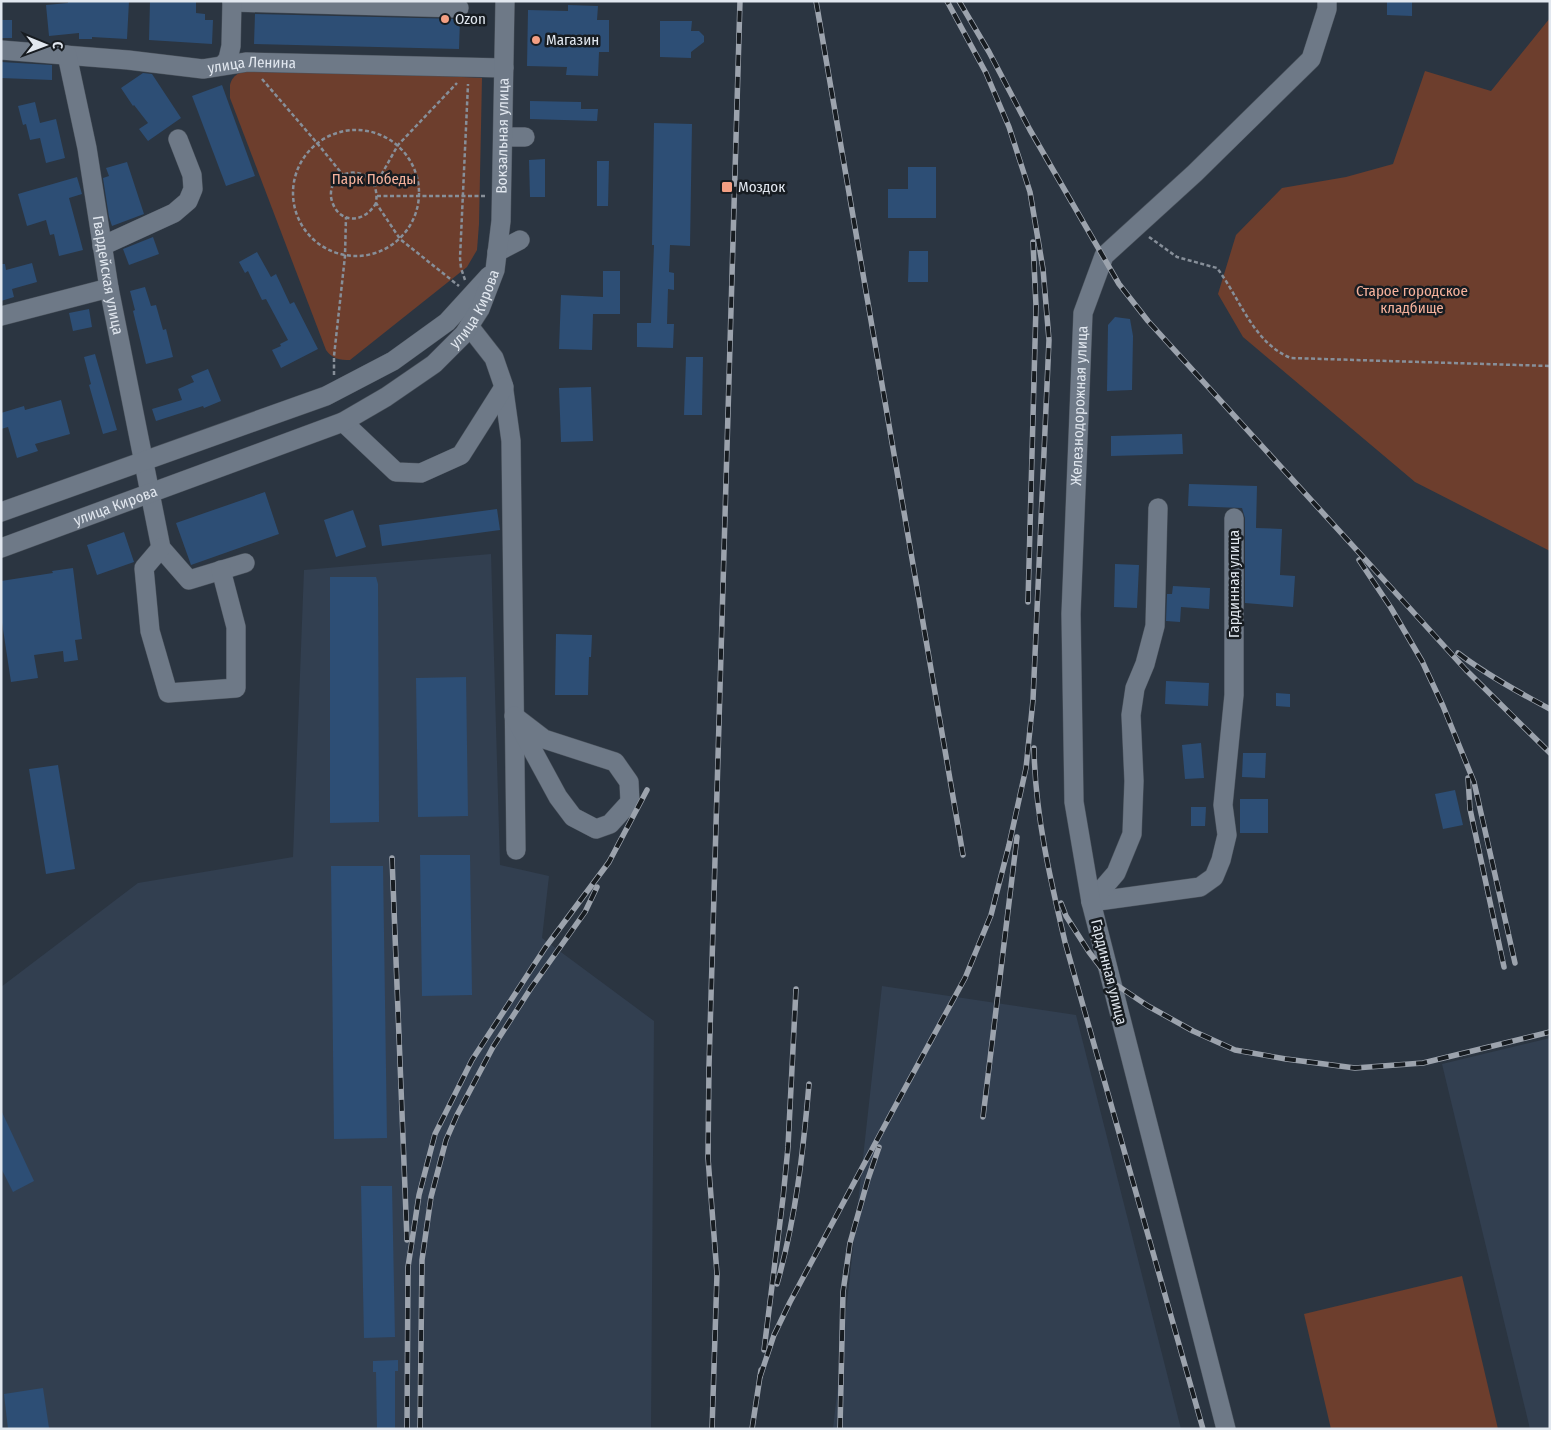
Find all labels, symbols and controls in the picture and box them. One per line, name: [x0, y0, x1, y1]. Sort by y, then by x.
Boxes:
place label: Ozon: [455, 10, 486, 28]
marker: Ozon: [439, 13, 451, 25]
north arrow: [20, 20, 70, 70]
place label: Магазин: [546, 31, 599, 49]
marker: Магазин: [530, 34, 542, 46]
text: С: [49, 41, 66, 50]
street label: улица Ленина: [206, 53, 296, 77]
street label: Вокзальная улица: [493, 78, 513, 194]
park label: Парк Победы: [332, 170, 416, 188]
place label: Моздок: [738, 178, 785, 196]
marker: Моздок: [720, 180, 734, 194]
street label: Гвардейская улица: [89, 214, 127, 336]
street label: улица Кирова: [446, 267, 503, 352]
park label: Старое городское кладбище: [1356, 282, 1468, 317]
street label: Железнодорожная улица: [1067, 325, 1091, 486]
street label: улица Кирова: [71, 482, 160, 529]
street label: Гардинная улица: [1225, 530, 1243, 638]
street label: Гардинная улица: [1087, 917, 1131, 1027]

